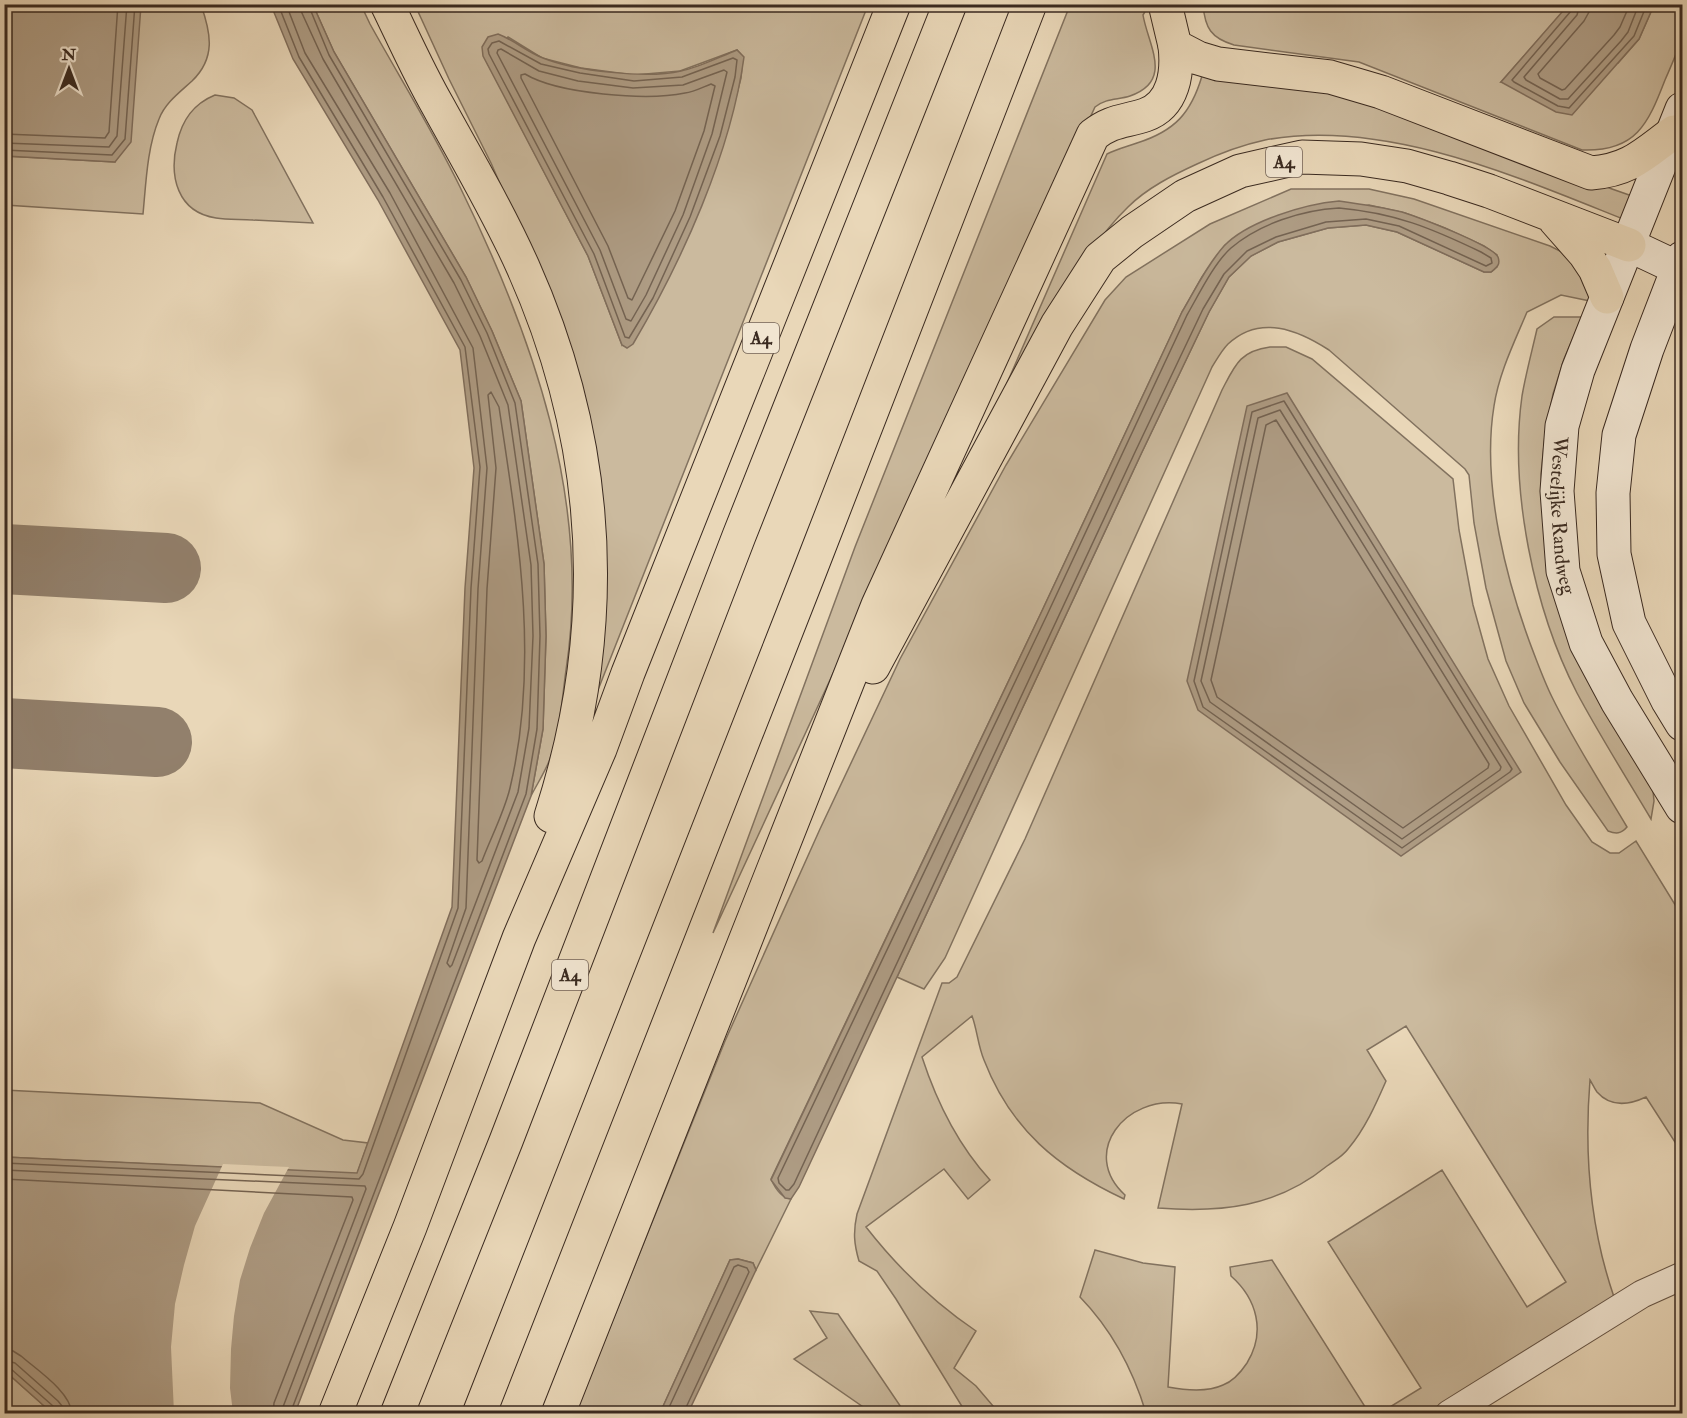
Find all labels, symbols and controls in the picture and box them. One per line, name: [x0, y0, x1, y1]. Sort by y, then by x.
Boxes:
north arrow: [39, 39, 99, 99]
text: N: [61, 45, 77, 65]
road number: A4: [1266, 147, 1302, 177]
road number: A4: [743, 323, 779, 353]
street label: Westelijke Randweg: [1544, 435, 1582, 599]
road number: A4: [552, 960, 588, 990]

